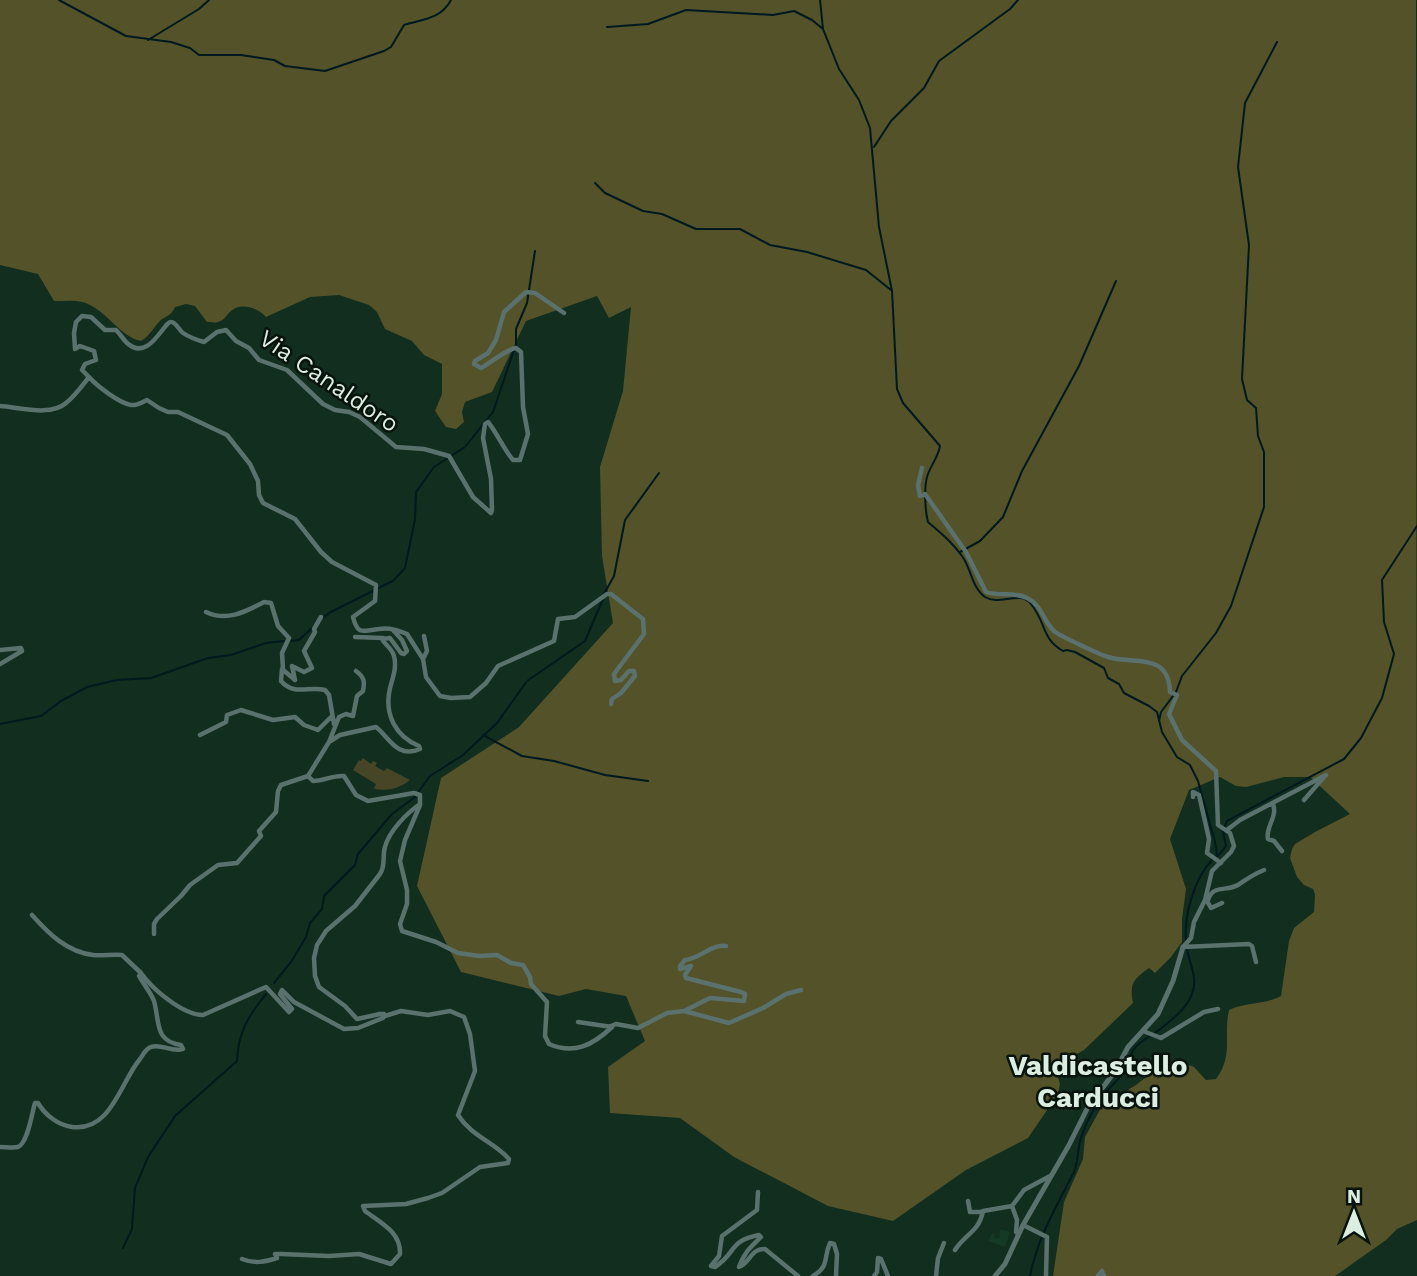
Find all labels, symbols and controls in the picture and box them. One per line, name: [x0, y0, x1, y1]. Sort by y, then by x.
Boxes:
street label: Via Canaldoro: [254, 324, 404, 438]
district label: Valdicastello Carducci: [1008, 1049, 1188, 1114]
north arrow: [1319, 1178, 1389, 1248]
text: N: [1347, 1185, 1361, 1208]

